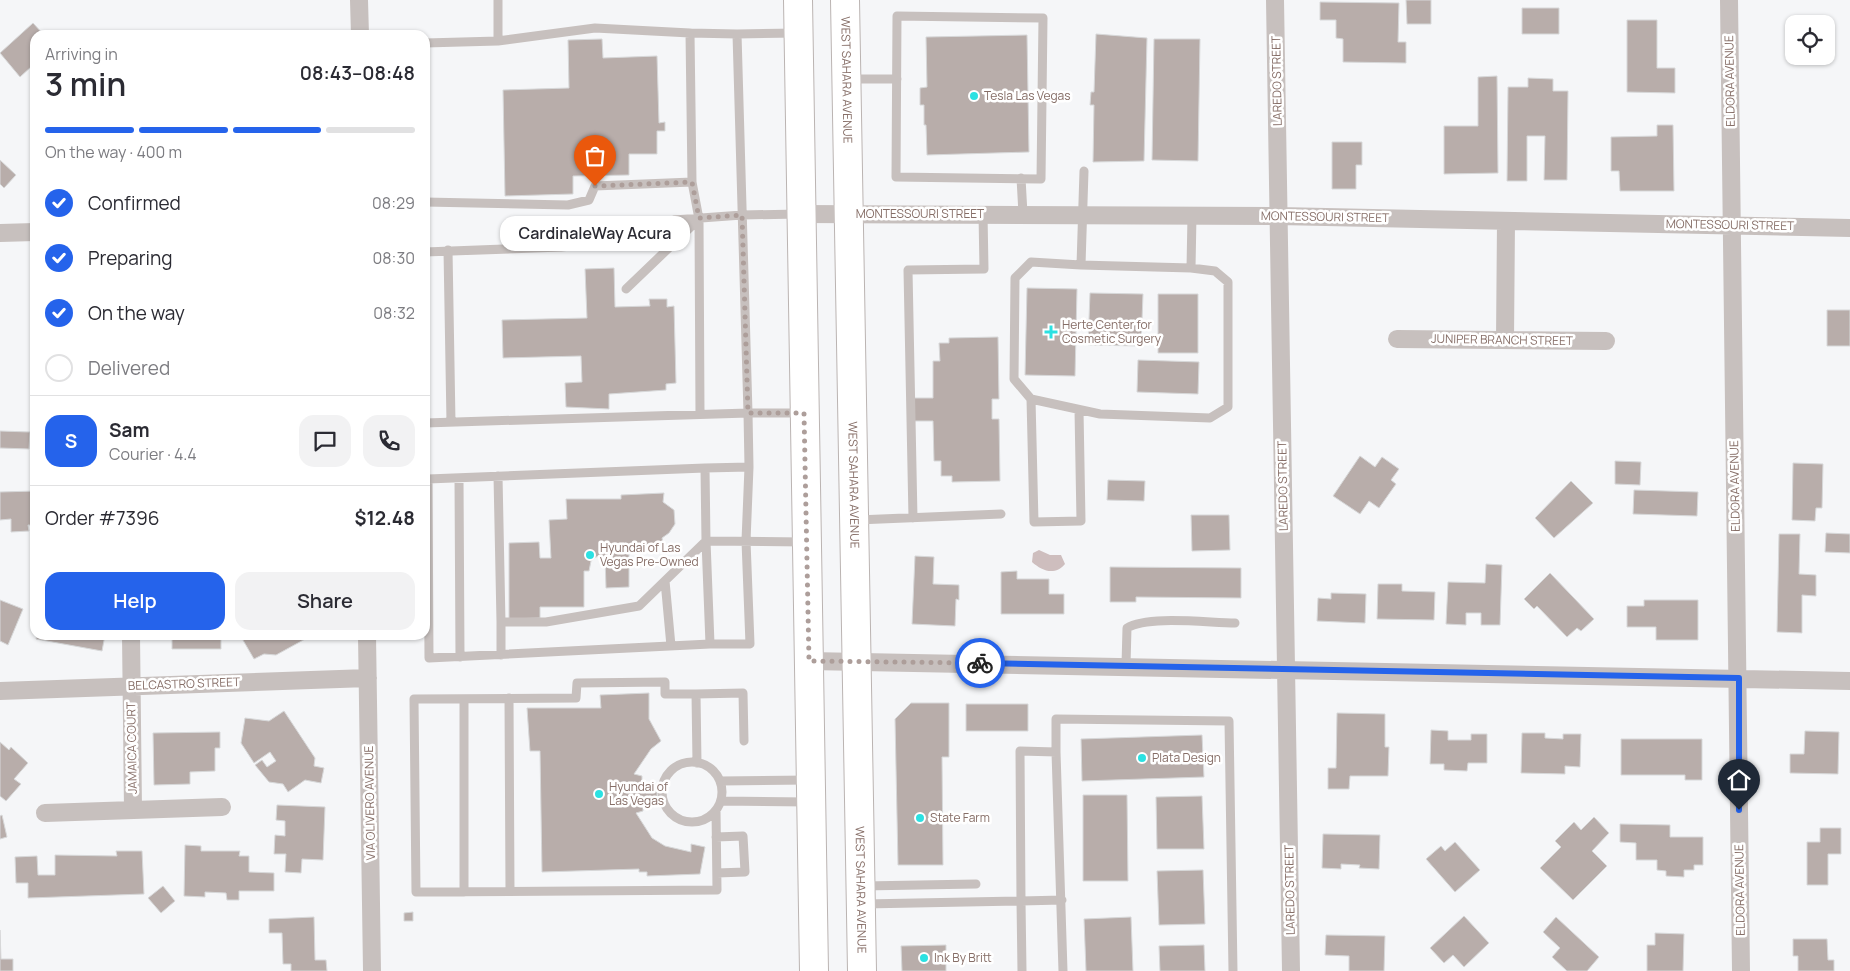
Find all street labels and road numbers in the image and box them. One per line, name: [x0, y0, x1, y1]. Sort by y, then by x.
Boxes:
street label: WEST SAHARA AVENUE: [837, 16, 857, 144]
street label: LAREDO STREET: [1267, 35, 1286, 126]
street label: ELDORA AVENUE: [1720, 35, 1739, 127]
street label: MONTESSOURI STREET: [856, 205, 985, 222]
street label: MONTESSOURI STREET: [1261, 207, 1390, 226]
street label: MONTESSOURI STREET: [1666, 215, 1795, 234]
street label: JUNIPER BRANCH STREET: [1431, 330, 1574, 349]
street label: WEST SAHARA AVENUE: [844, 421, 864, 549]
street label: LAREDO STREET: [1273, 440, 1292, 531]
street label: ELDORA AVENUE: [1725, 440, 1744, 532]
street label: BELCASTRO STREET: [128, 673, 241, 694]
street label: JAMAICA COURT: [122, 701, 141, 794]
street label: VIA OLIVERO AVENUE: [360, 745, 379, 861]
street label: WEST SAHARA AVENUE: [851, 826, 871, 954]
street label: LAREDO STREET: [1280, 844, 1299, 935]
street label: ELDORA AVENUE: [1730, 844, 1749, 936]

